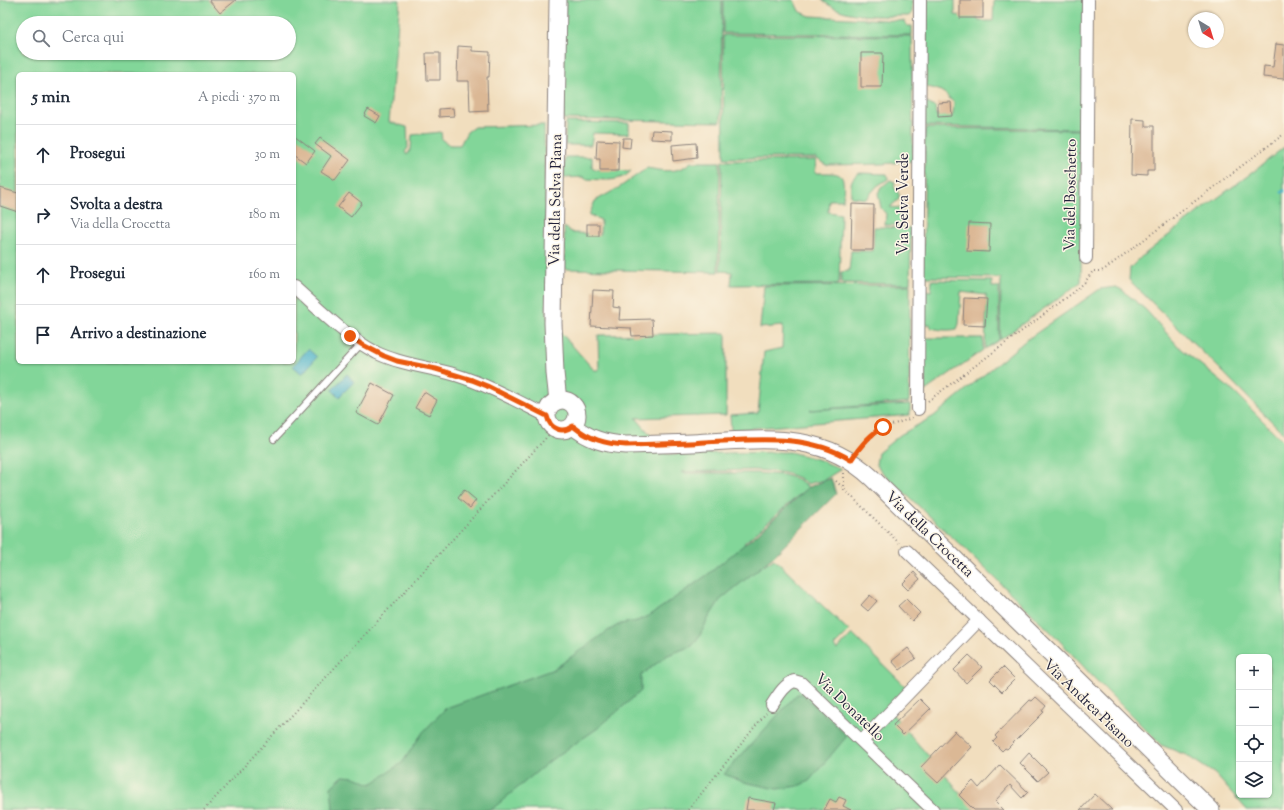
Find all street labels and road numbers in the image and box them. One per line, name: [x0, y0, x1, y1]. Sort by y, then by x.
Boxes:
street label: Via della Selva Piana: [545, 134, 568, 266]
street label: Via del Boschetto: [1060, 139, 1083, 251]
street label: Via Selva Verde: [894, 153, 915, 255]
street label: Via della Crocetta: [880, 487, 978, 583]
street label: Via Andrea Pisano: [1038, 655, 1138, 753]
street label: Via Donatello: [809, 669, 889, 747]

